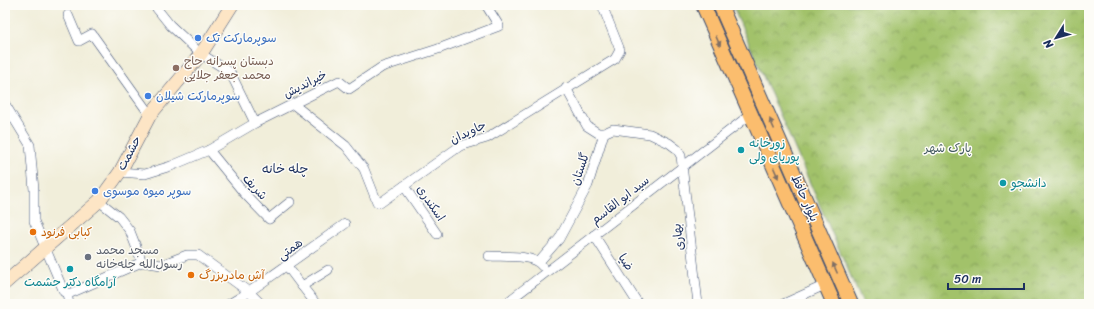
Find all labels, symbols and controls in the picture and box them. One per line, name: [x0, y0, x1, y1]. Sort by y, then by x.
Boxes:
north arrow: [1036, 18, 1076, 58]
place label: سوپرمارکت تک: [206, 27, 276, 49]
marker: سوپرمارکت تک: [193, 33, 203, 43]
one-way arrow: [716, 35, 722, 47]
text: N: [1038, 35, 1059, 53]
place label: دبستان پسرانه حاج محمد جعفر جلایی: [184, 50, 274, 86]
marker: دبستان پسرانه حاج محمد جعفر جلایی: [171, 63, 181, 73]
street label: خیراندیش: [279, 64, 331, 104]
place label: سوپرمارکت شیلان: [156, 85, 240, 107]
marker: سوپرمارکت شیلان: [143, 91, 153, 101]
street label: جاویدان: [446, 114, 490, 150]
one-way arrow: [768, 117, 774, 129]
street label: حشمت: [111, 132, 147, 174]
place label: زورخانه پوریای ولی: [749, 132, 799, 168]
park label: پارک شهر: [924, 137, 972, 159]
marker: زورخانه پوریای ولی: [736, 145, 746, 155]
street label: گلستان: [564, 150, 596, 188]
district label: چله خانه: [262, 157, 308, 180]
one-way arrow: [773, 167, 779, 178]
street label: شریف: [237, 169, 273, 205]
street label: سید ابو القاسم: [586, 170, 654, 230]
street label: بلوار حافظ: [785, 171, 825, 225]
place label: دانشجو: [1010, 172, 1047, 194]
marker: دانشجو: [998, 178, 1008, 188]
place label: سوپر میوه موسوی: [103, 180, 191, 202]
street label: اسکندری: [411, 180, 451, 226]
marker: سوپر میوه موسوی: [90, 186, 100, 196]
place label: کبابی فرنود: [41, 221, 92, 243]
street label: بهاری: [665, 222, 691, 252]
marker: کبابی فرنود: [28, 227, 38, 237]
street label: همتی: [272, 232, 308, 266]
place label: مسجد محمد رسول‌‌الله چله‌خانه: [96, 239, 183, 275]
street label: ضیا: [612, 249, 640, 275]
marker: مسجد محمد رسول‌‌الله چله‌خانه: [83, 252, 93, 262]
one-way arrow: [832, 263, 838, 274]
marker: آرامگاه دکتر حشمت: [65, 264, 75, 274]
place label: آش مادربزرگ: [199, 264, 266, 286]
scale bar: [948, 265, 1024, 291]
text: 50 m: [954, 268, 981, 290]
marker: آش مادربزرگ: [186, 270, 196, 280]
place label: آرامگاه دکتر حشمت: [24, 271, 117, 293]

